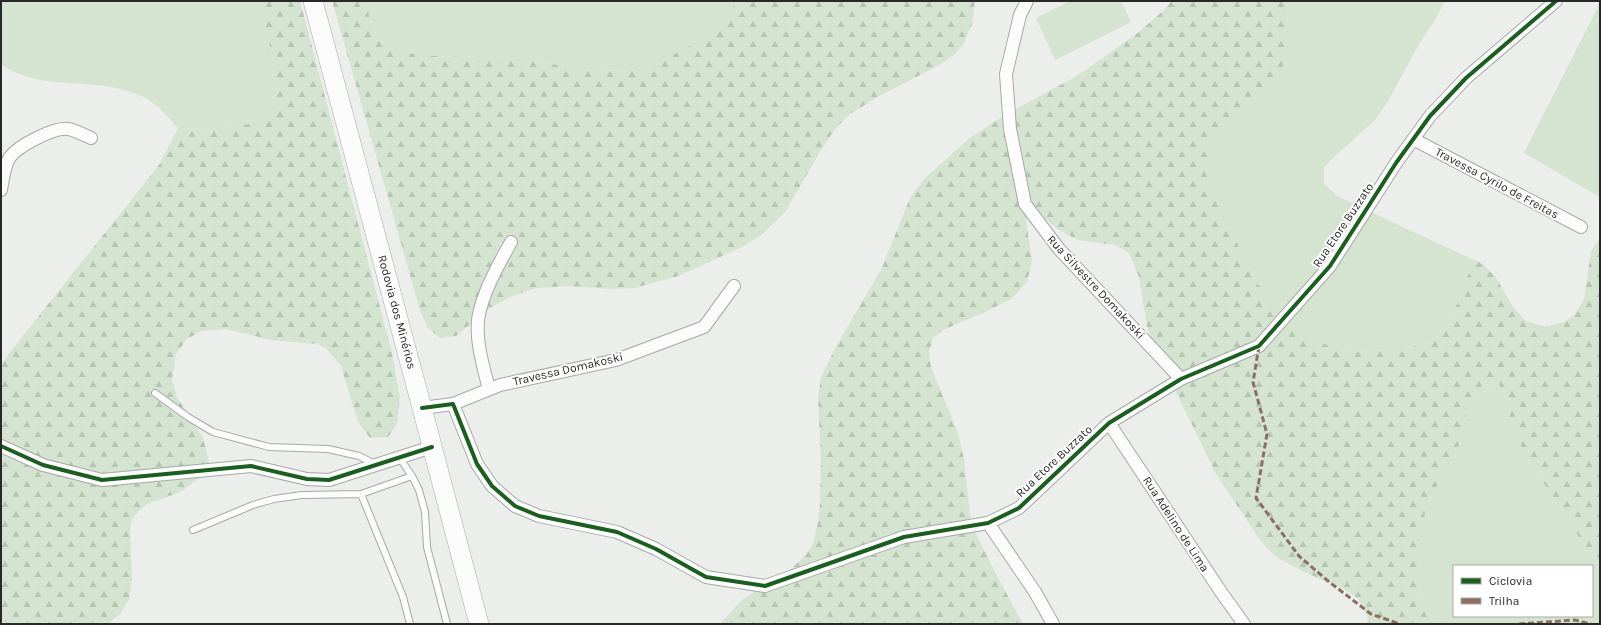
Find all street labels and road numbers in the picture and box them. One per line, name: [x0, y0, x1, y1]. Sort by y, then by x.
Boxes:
street label: Travessa Cyrilo de Freitas: [1433, 144, 1561, 222]
street label: Rua Etore Buzzato: [1310, 180, 1376, 270]
street label: Rua Silvestre Domakoski: [1044, 232, 1148, 342]
street label: Rodovia dos Minérios: [375, 253, 419, 371]
street label: Travessa Domakoski: [512, 350, 624, 388]
street label: Rua Etore Buzzato: [1013, 422, 1095, 500]
street label: Rua Adelino de Lima: [1140, 474, 1212, 574]

